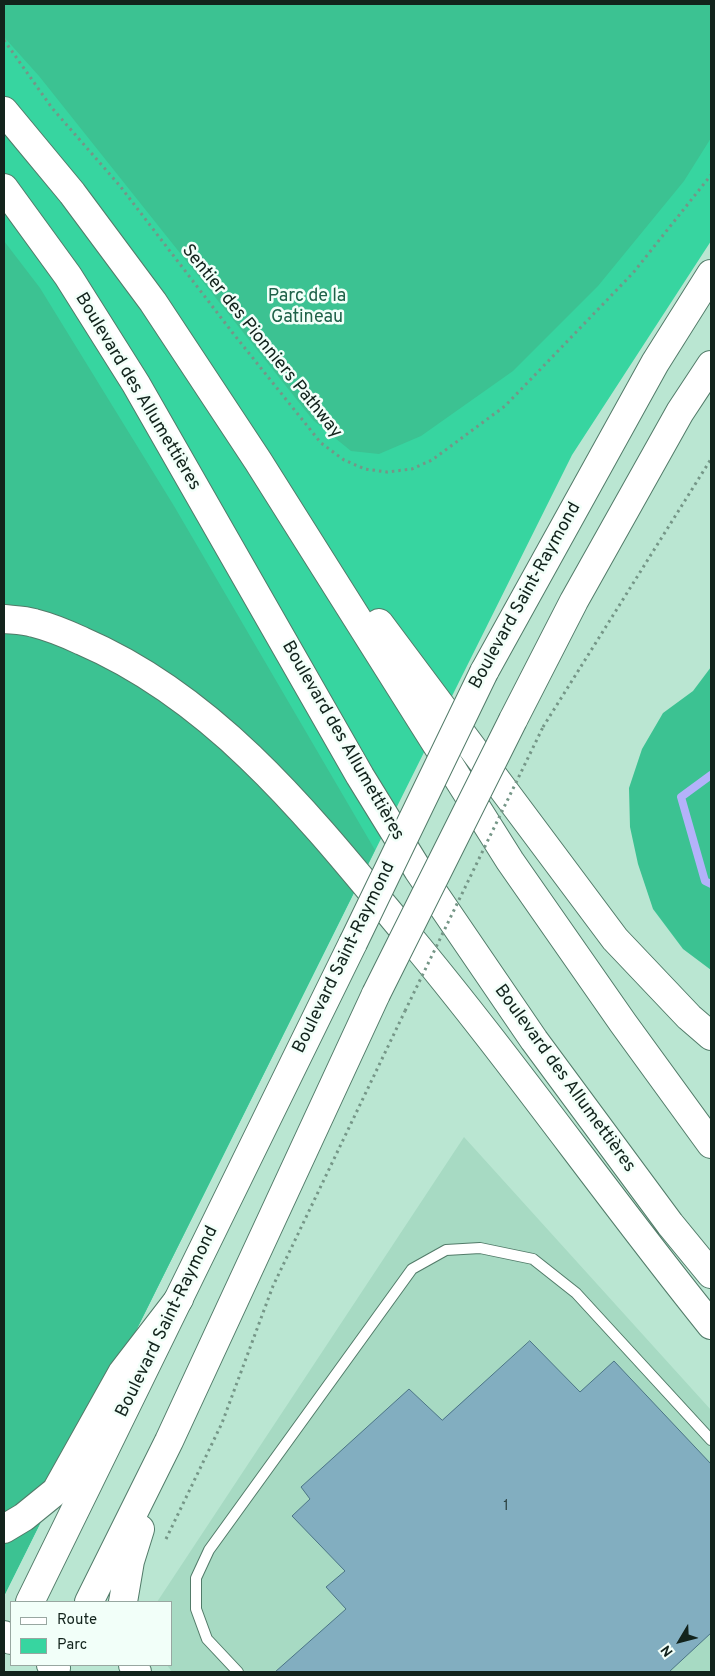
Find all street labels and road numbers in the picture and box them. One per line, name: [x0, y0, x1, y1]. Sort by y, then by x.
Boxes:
street label: Sentier des Pionniers Pathway: [176, 241, 346, 443]
street label: Boulevard des Allumettières: [69, 289, 205, 495]
street label: Boulevard Saint-Raymond: [466, 499, 586, 693]
street label: Boulevard des Allumettières: [276, 637, 408, 845]
street label: Boulevard Saint-Raymond: [289, 859, 401, 1057]
street label: Boulevard des Allumettières: [489, 981, 639, 1177]
street label: Boulevard Saint-Raymond: [112, 1223, 224, 1421]

